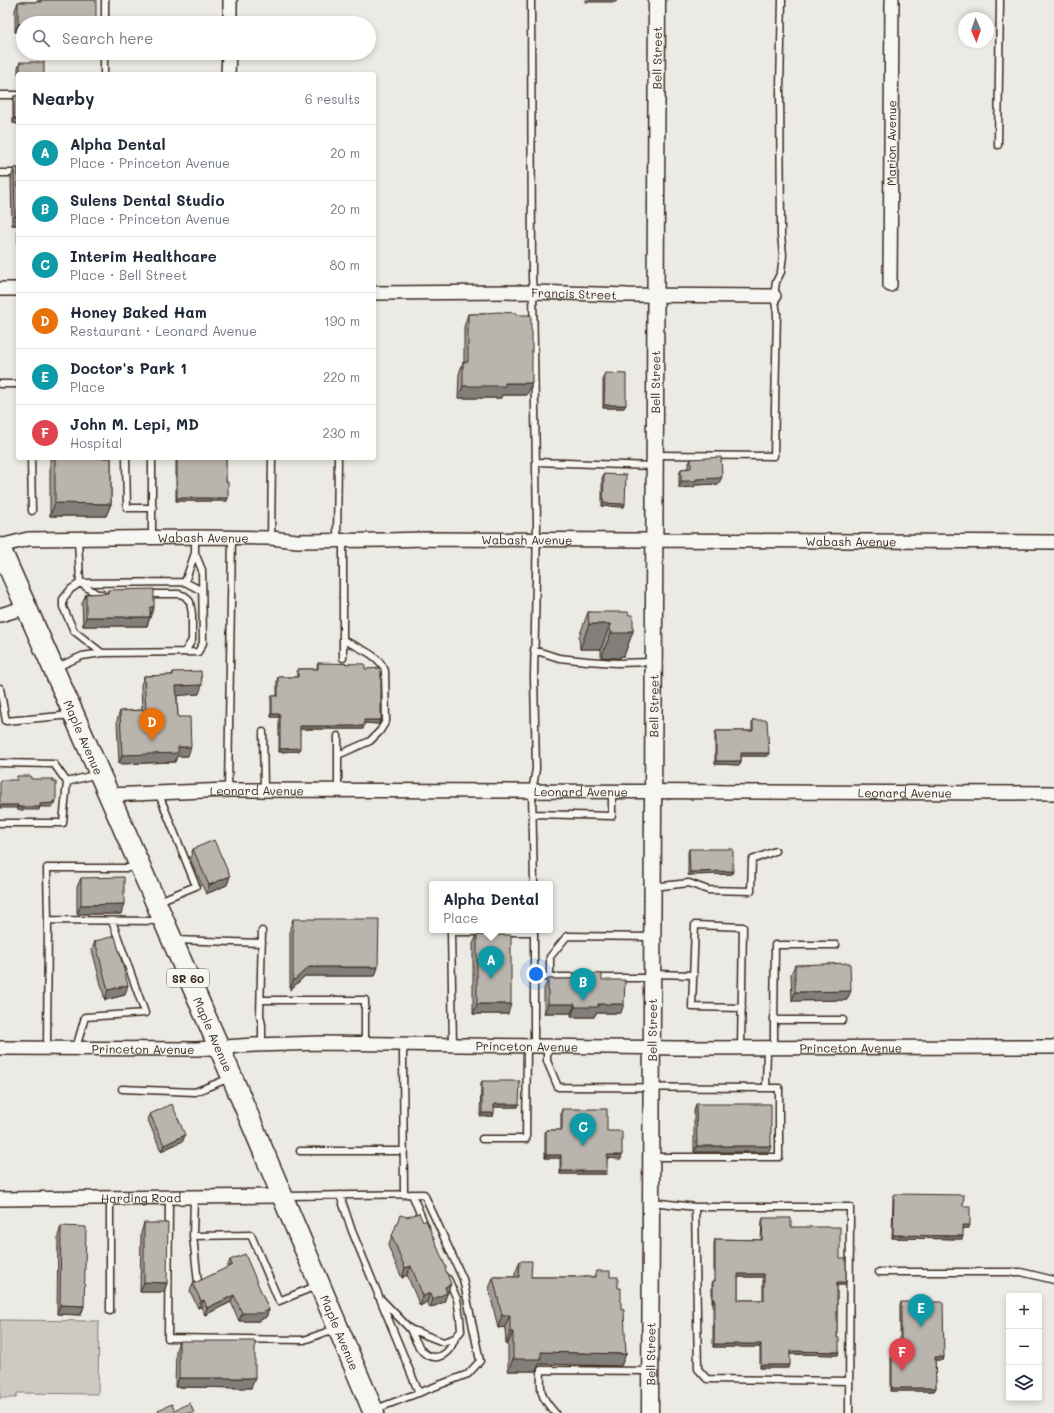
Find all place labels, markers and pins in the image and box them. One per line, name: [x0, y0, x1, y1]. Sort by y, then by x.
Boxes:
pin: D: [139, 708, 165, 741]
pin: A: [478, 946, 504, 979]
pin: B: [570, 968, 596, 1001]
pin: C: [570, 1113, 596, 1146]
pin: E: [908, 1294, 934, 1327]
pin: F: [889, 1338, 915, 1371]

